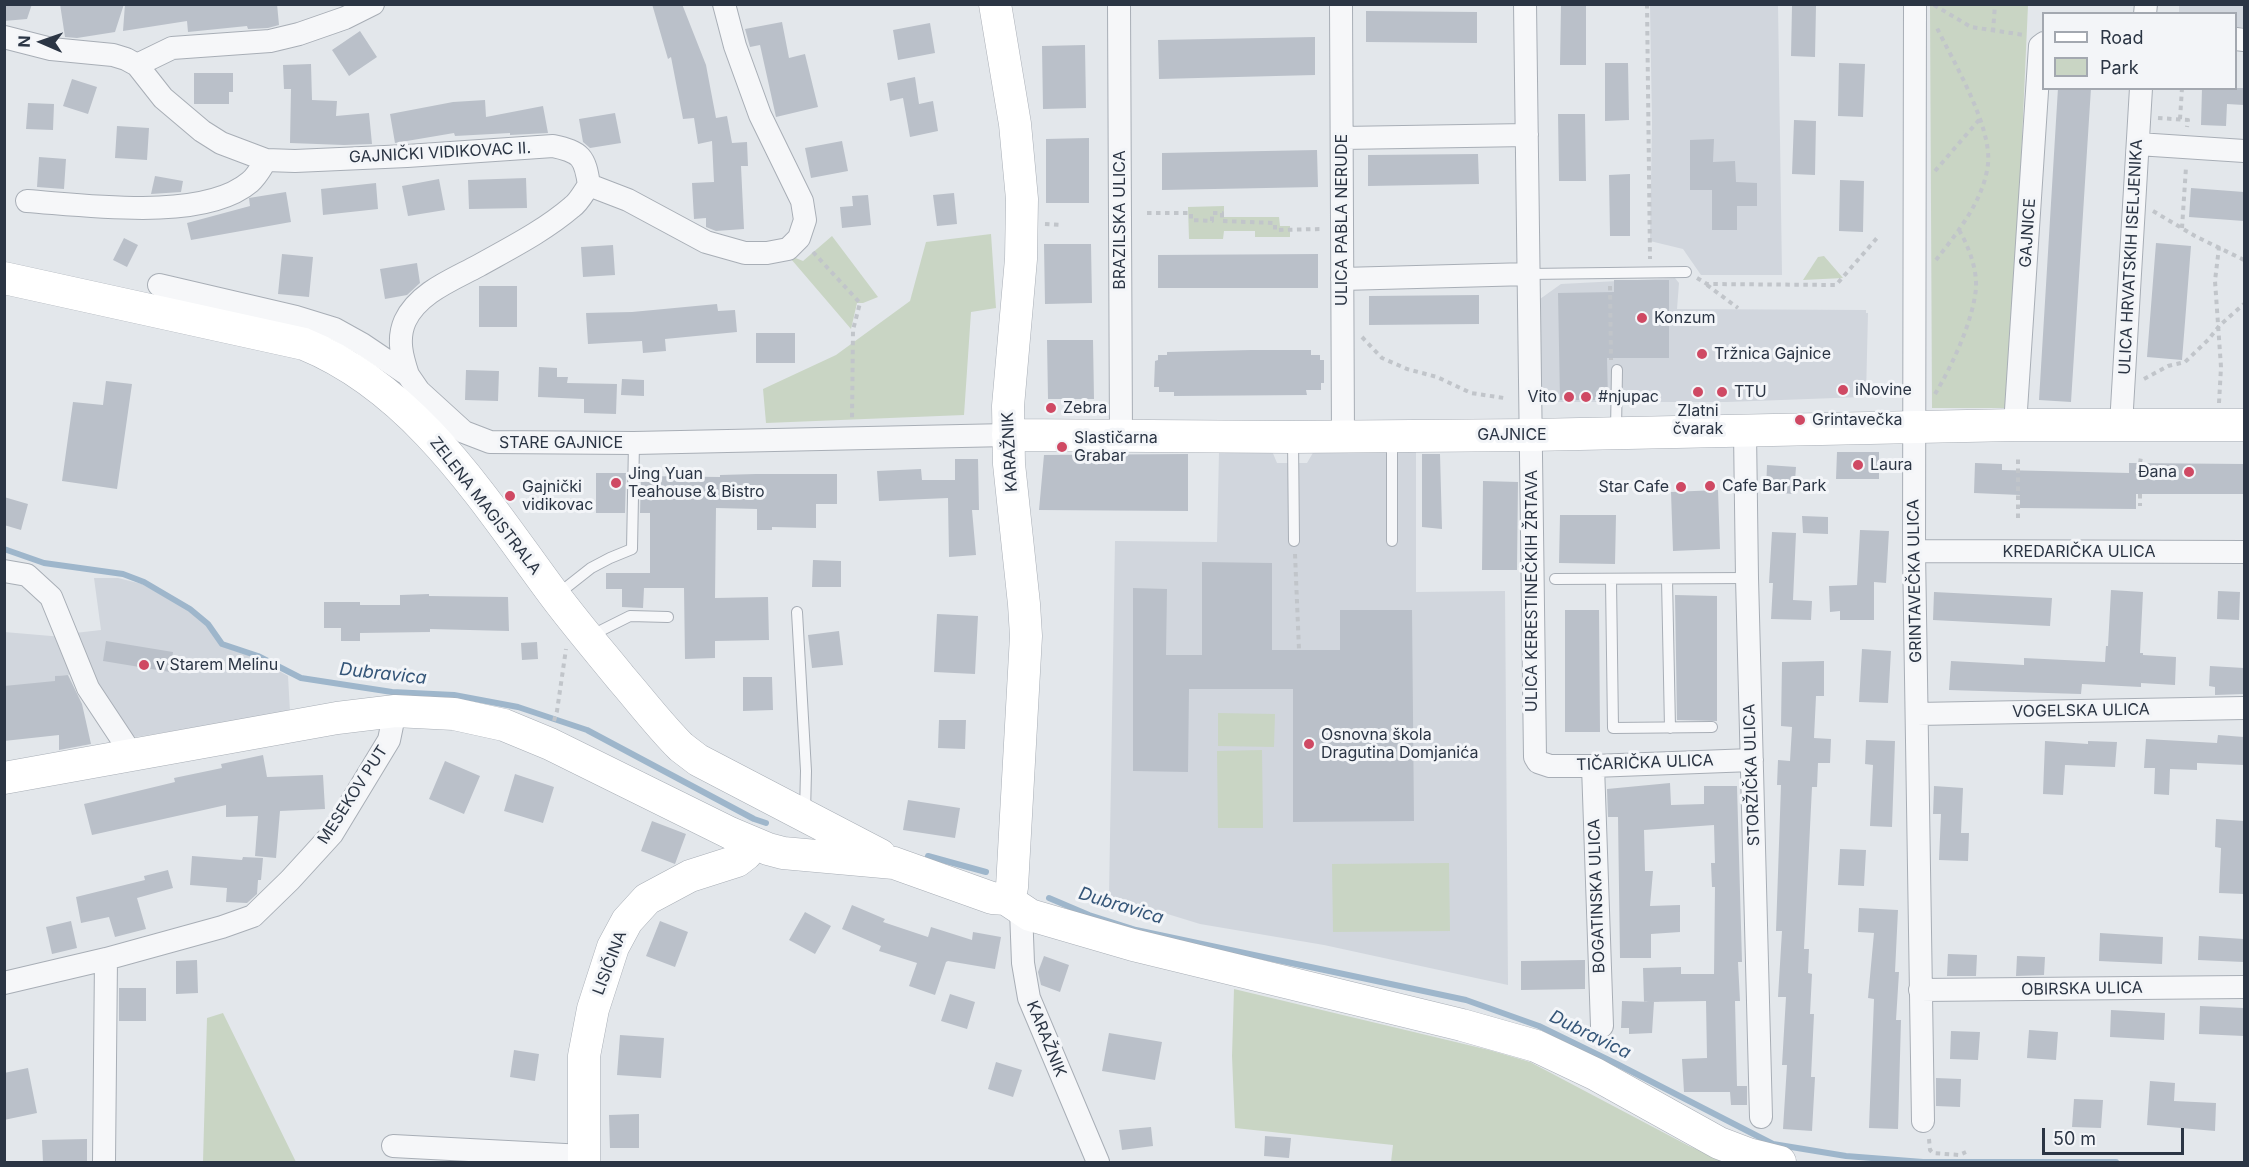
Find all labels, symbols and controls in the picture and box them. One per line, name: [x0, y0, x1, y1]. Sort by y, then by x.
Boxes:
north arrow: [12, 12, 72, 72]
legend: [2042, 12, 2237, 90]
text: Road: [2100, 27, 2143, 48]
text: N: [14, 35, 34, 48]
text: Park: [2100, 57, 2139, 78]
street label: ULICA PABLA NERUDE: [1332, 134, 1352, 306]
street label: GAJNIČKI VIDIKOVAC II.: [348, 139, 532, 167]
street label: ULICA HRVATSKIH ISELJENIKA: [2115, 139, 2147, 375]
street label: BRAZILSKA ULICA: [1110, 150, 1130, 290]
street label: GAJNICE: [2016, 198, 2040, 268]
place label: Konzum: [1654, 308, 1715, 328]
marker: Konzum: [1635, 311, 1649, 325]
place label: Tržnica Gajnice: [1714, 344, 1831, 364]
marker: Tržnica Gajnice: [1695, 347, 1709, 361]
place label: iNovine: [1855, 380, 1912, 400]
place label: TTU: [1734, 382, 1767, 402]
marker: iNovine: [1836, 383, 1850, 397]
marker: Zlatni čvarak: [1691, 385, 1705, 399]
marker: TTU: [1715, 385, 1729, 399]
place label: Vito: [1527, 387, 1557, 407]
place label: #njupac: [1598, 387, 1659, 407]
marker: Vito: [1562, 390, 1576, 404]
marker: #njupac: [1579, 390, 1593, 404]
place label: Zebra: [1063, 398, 1107, 418]
marker: Zebra: [1044, 401, 1058, 415]
place label: Zlatni čvarak: [1673, 401, 1723, 439]
place label: Grintavečka: [1812, 410, 1903, 430]
street label: KARAŽNIK: [998, 411, 1022, 493]
marker: Grintavečka: [1793, 413, 1807, 427]
street label: GAJNICE: [1477, 425, 1547, 445]
place label: Slastičarna Grabar: [1074, 428, 1158, 466]
street label: ZELENA MAGISTRALA: [425, 433, 545, 579]
street label: STARE GAJNICE: [499, 433, 623, 453]
marker: Slastičarna Grabar: [1055, 440, 1069, 454]
place label: Laura: [1870, 455, 1912, 475]
marker: Laura: [1851, 458, 1865, 472]
place label: Đana: [2138, 462, 2177, 482]
place label: Jing Yuan Teahouse & Bistro: [628, 464, 765, 502]
marker: Đana: [2182, 465, 2196, 479]
street label: ULICA KERESTINEČKIH ŽRTAVA: [1522, 470, 1542, 712]
marker: Jing Yuan Teahouse & Bistro: [609, 476, 623, 490]
place label: Cafe Bar Park: [1722, 476, 1826, 496]
place label: Gajnički vidikovac: [522, 477, 593, 515]
place label: Star Cafe: [1598, 477, 1669, 497]
marker: Cafe Bar Park: [1703, 479, 1717, 493]
marker: Star Cafe: [1674, 480, 1688, 494]
marker: Gajnički vidikovac: [503, 489, 517, 503]
street label: GRINTAVEČKA ULICA: [1904, 499, 1926, 663]
street label: KREDARIČKA ULICA: [2003, 542, 2155, 562]
place label: v Starem Melinu: [156, 655, 278, 675]
marker: v Starem Melinu: [137, 658, 151, 672]
water label: Dubravica: [338, 659, 428, 689]
street label: VOGELSKA ULICA: [2012, 700, 2150, 722]
street label: STORŽIČKA ULICA: [1740, 703, 1764, 847]
place label: Osnovna škola Dragutina Domjanića: [1321, 725, 1478, 763]
marker: Osnovna škola Dragutina Domjanića: [1302, 737, 1316, 751]
street label: MESEKOV PUT: [314, 742, 392, 848]
street label: TIČARIČKA ULICA: [1576, 751, 1714, 775]
street label: BOGATINSKA ULICA: [1585, 818, 1609, 974]
water label: Dubravica: [1076, 883, 1166, 929]
street label: LISIČINA: [589, 928, 631, 998]
street label: OBIRSKA ULICA: [2021, 978, 2143, 1000]
street label: KARAŽNIK: [1022, 998, 1070, 1080]
water label: Dubravica: [1546, 1006, 1634, 1064]
scale bar: [2045, 1116, 2188, 1154]
text: 50 m: [2053, 1128, 2096, 1149]

